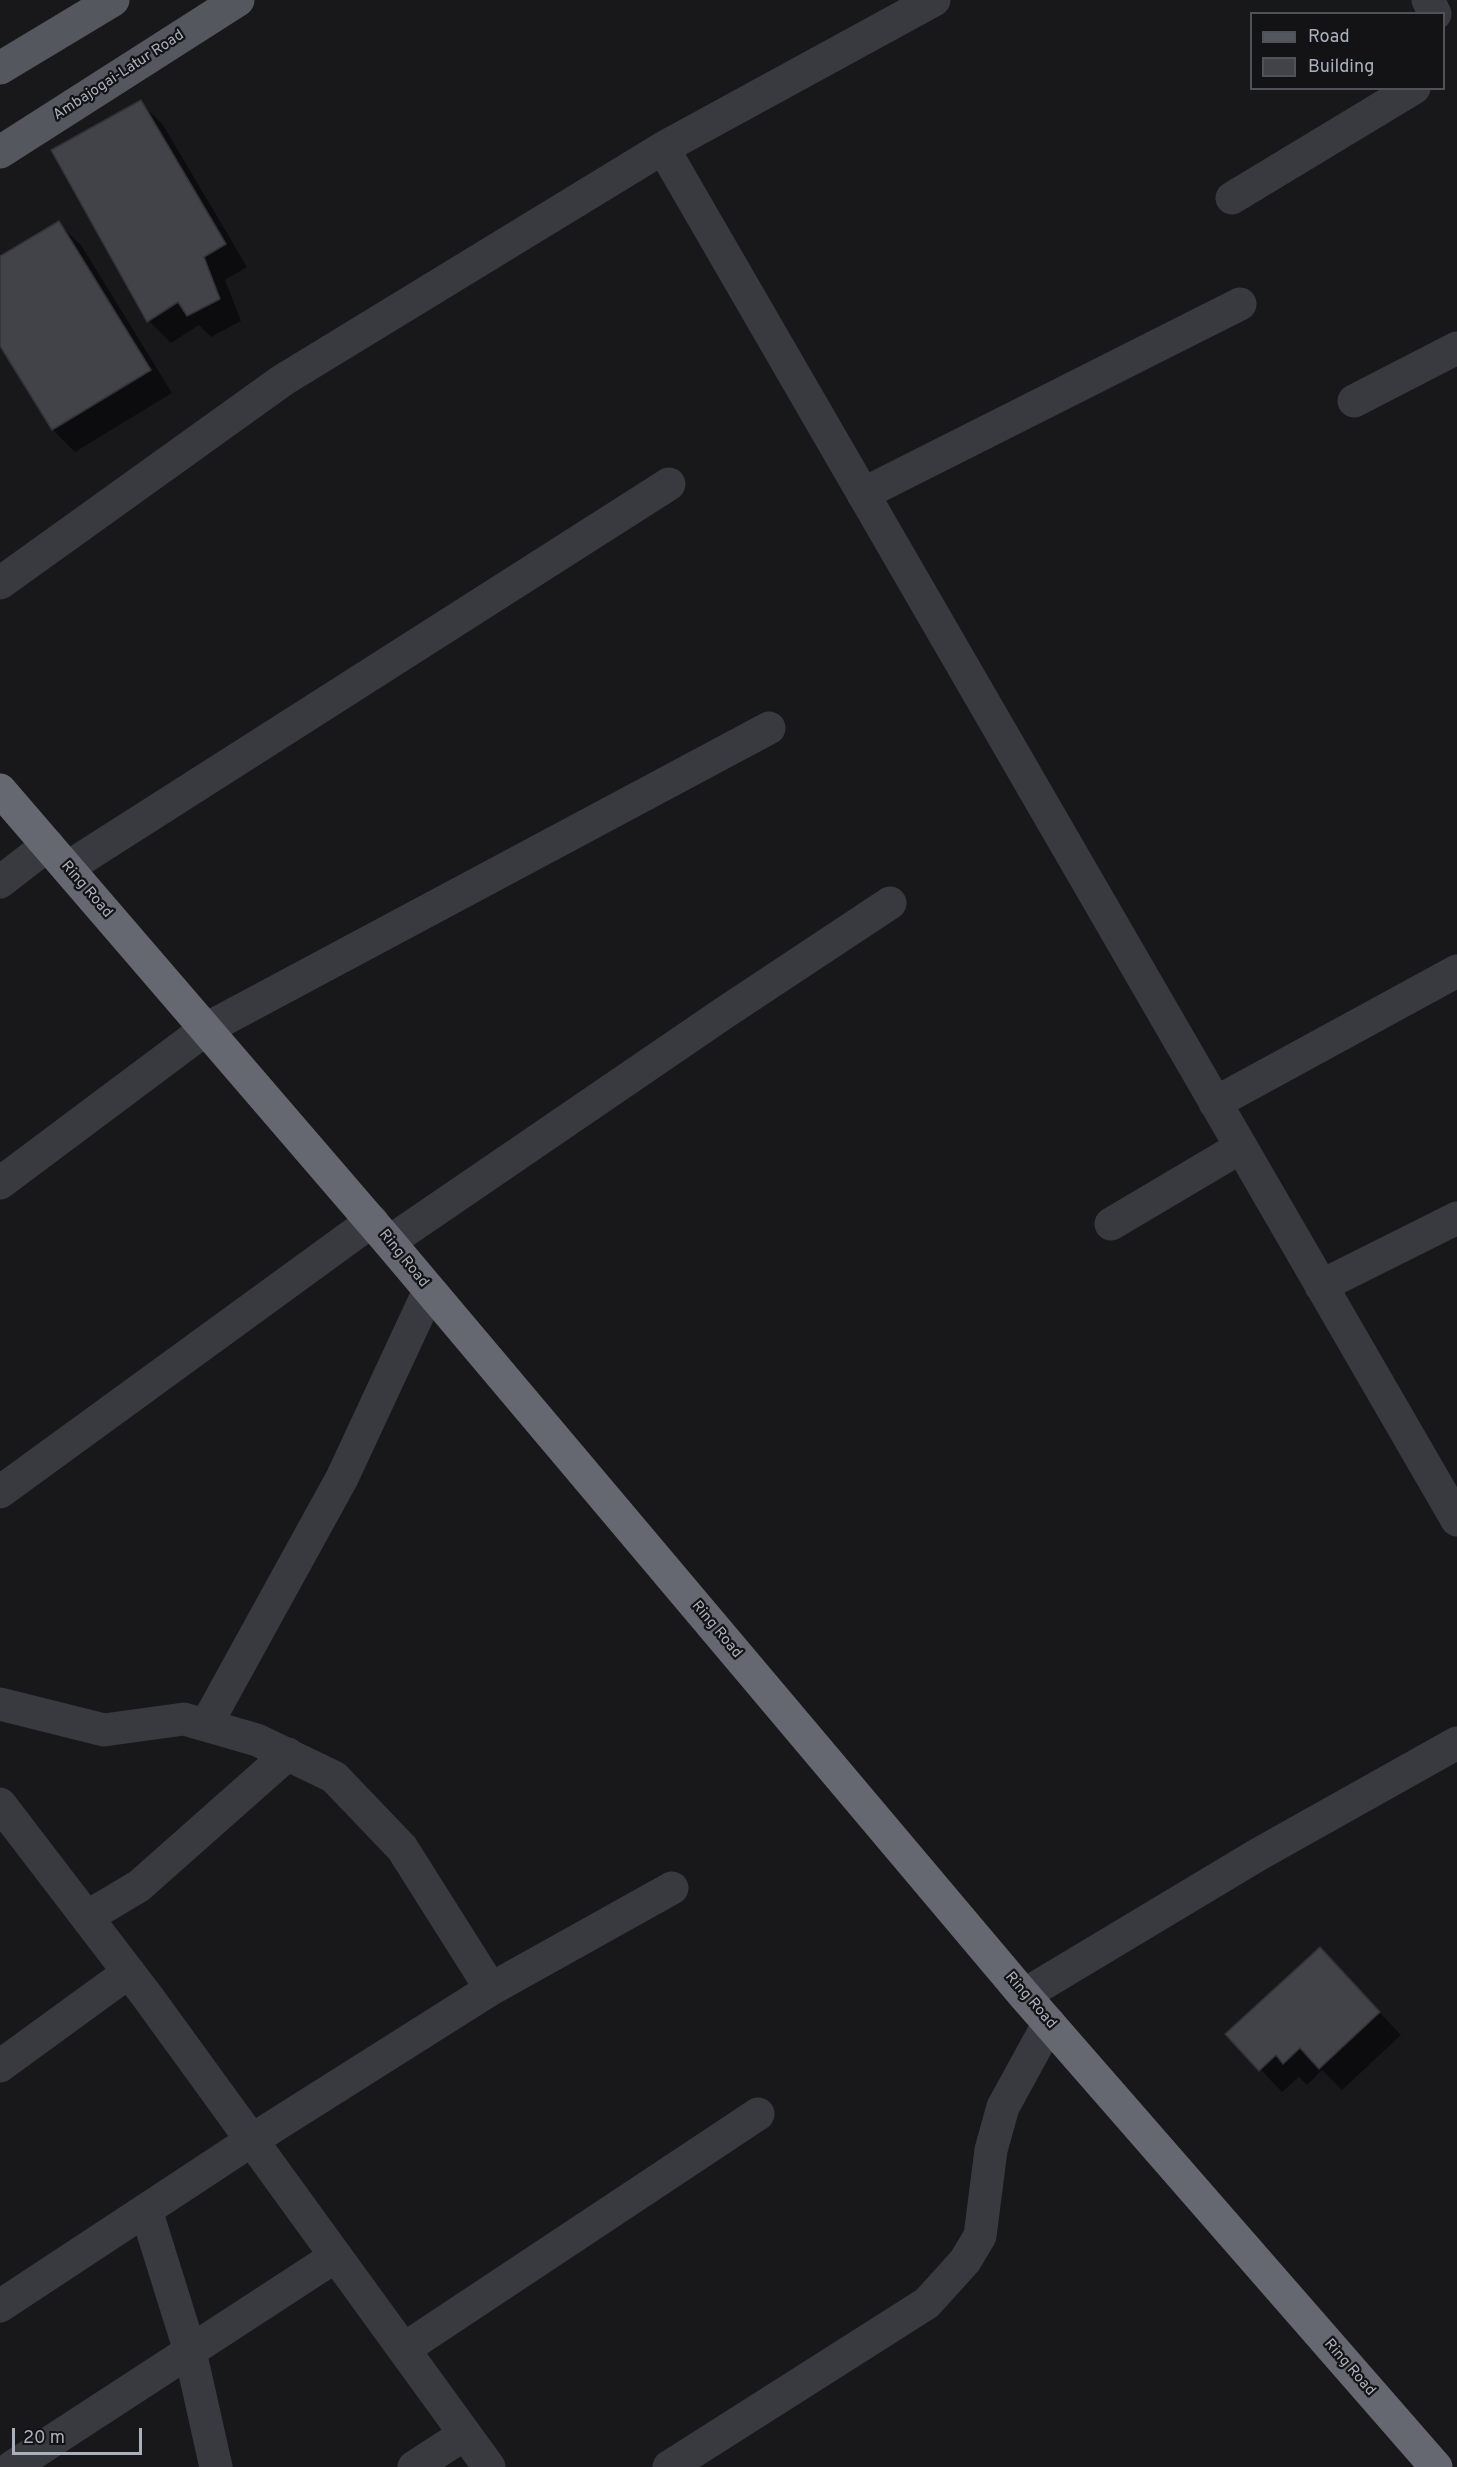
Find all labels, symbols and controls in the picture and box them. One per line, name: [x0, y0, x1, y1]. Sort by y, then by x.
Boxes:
legend: [1250, 12, 1445, 90]
text: Road: [1308, 26, 1350, 49]
street label: Ambajogai-Latur Road: [50, 27, 188, 125]
text: Building: [1308, 56, 1374, 79]
street label: Ring Road: [57, 858, 115, 922]
street label: Ring Road: [374, 1226, 432, 1292]
street label: Ring Road: [687, 1598, 745, 1662]
street label: Ring Road: [1001, 1969, 1059, 2033]
street label: Ring Road: [1320, 2336, 1378, 2400]
scale bar: [15, 2416, 146, 2454]
text: 20 m: [23, 2427, 65, 2450]

